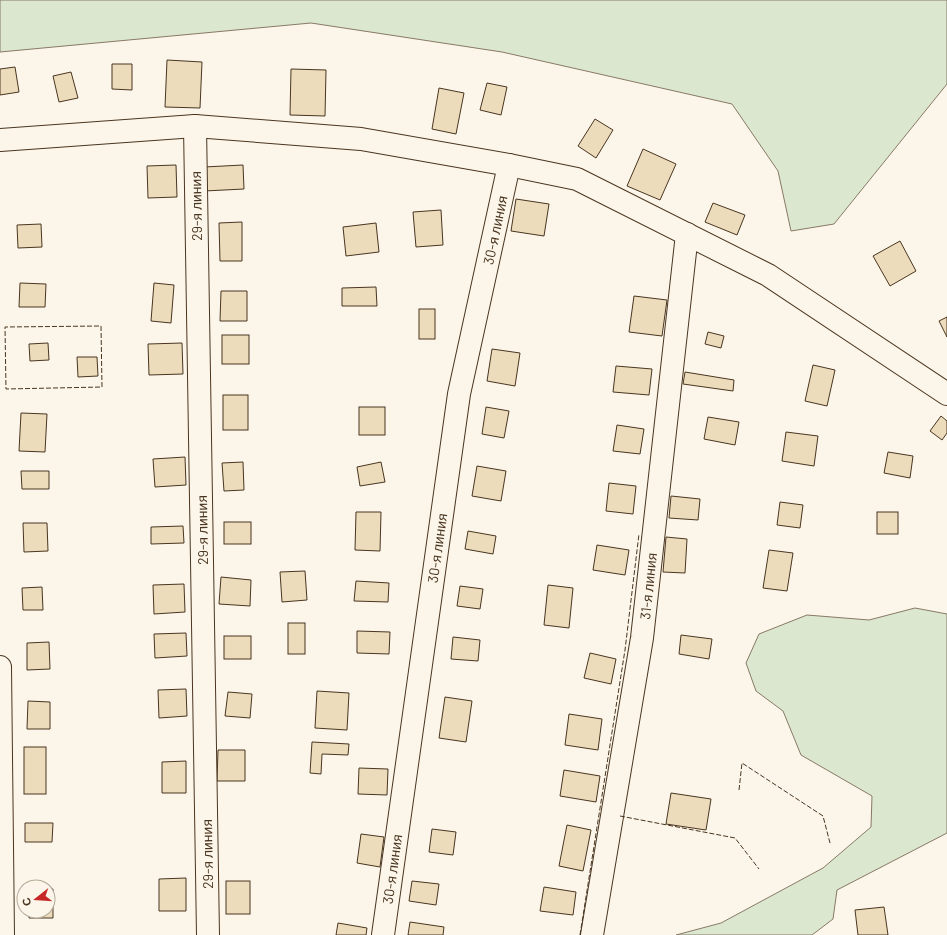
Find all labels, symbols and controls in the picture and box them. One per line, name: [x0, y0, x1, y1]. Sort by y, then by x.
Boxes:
street label: 29-я линия: [187, 171, 205, 241]
street label: 30-я линия: [479, 194, 511, 266]
street label: 29-я линия: [193, 495, 211, 565]
street label: 30-я линия: [424, 512, 450, 584]
street label: 31-я линия: [636, 552, 660, 620]
street label: 29-я линия: [198, 819, 216, 889]
street label: 30-я линия: [379, 833, 405, 905]
north arrow: [16, 879, 56, 919]
text: С: [19, 896, 33, 908]

